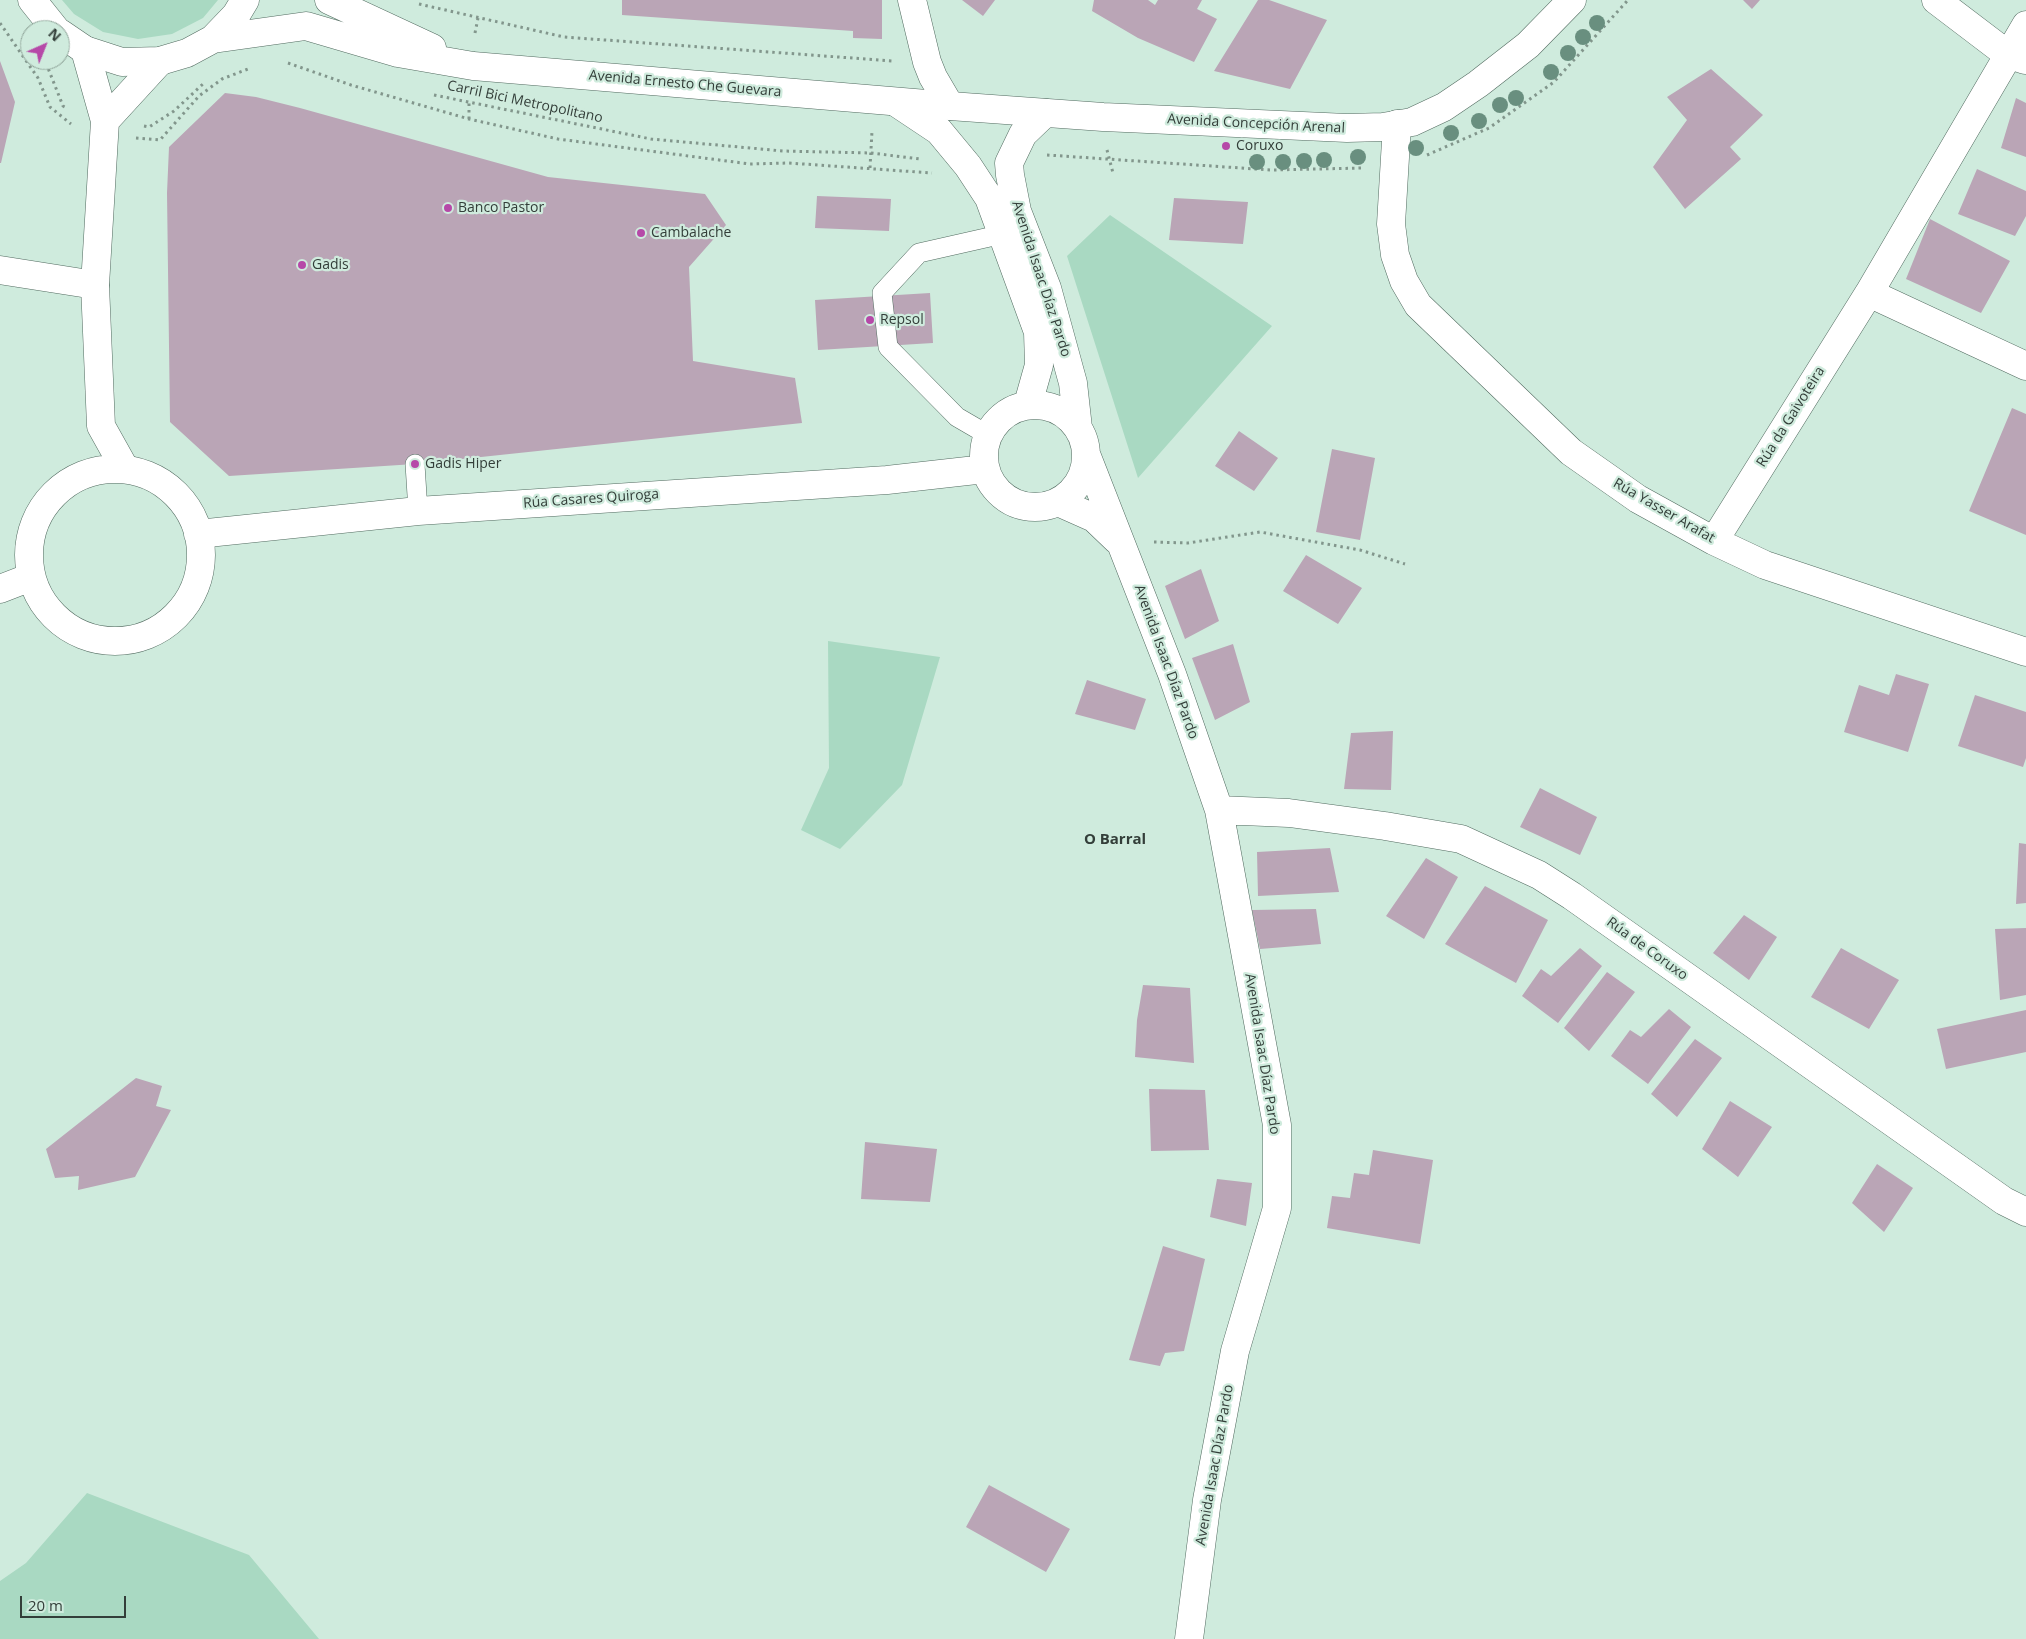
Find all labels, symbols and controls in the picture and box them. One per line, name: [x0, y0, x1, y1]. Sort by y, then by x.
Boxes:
north arrow: [20, 20, 70, 70]
text: N: [44, 24, 66, 45]
street label: Avenida Ernesto Che Guevara: [588, 67, 782, 101]
street label: Carril Bici Metropolitano: [446, 77, 604, 127]
street label: Avenida Concepción Arenal: [1167, 111, 1345, 137]
place label: Coruxo: [1236, 138, 1283, 154]
marker: Coruxo: [1220, 140, 1232, 152]
street label: Avenida Isaac Díaz Pardo: [1008, 199, 1074, 359]
place label: Banco Pastor: [458, 200, 544, 216]
marker: Banco Pastor: [442, 202, 454, 214]
place label: Cambalache: [651, 225, 731, 241]
marker: Cambalache: [635, 227, 647, 239]
place label: Gadis: [312, 257, 349, 273]
marker: Gadis: [296, 259, 308, 271]
place label: Repsol: [880, 312, 924, 328]
marker: Repsol: [864, 314, 876, 326]
street label: Rúa da Gaivoteira: [1753, 364, 1829, 470]
place label: Gadis Hiper: [425, 456, 501, 472]
marker: Gadis Hiper: [409, 458, 421, 470]
street label: Rúa Yasser Arafat: [1610, 475, 1718, 547]
street label: Rúa Casares Quiroga: [523, 486, 659, 512]
street label: Avenida Isaac Díaz Pardo: [1130, 583, 1202, 741]
district label: O Barral: [1084, 831, 1146, 849]
street label: Rúa de Coruxo: [1603, 914, 1691, 984]
street label: Avenida Isaac Díaz Pardo: [1241, 972, 1283, 1136]
street label: Avenida Isaac Díaz Pardo: [1193, 1383, 1237, 1547]
scale bar: [22, 1586, 129, 1618]
text: 20 m: [28, 1595, 63, 1615]

